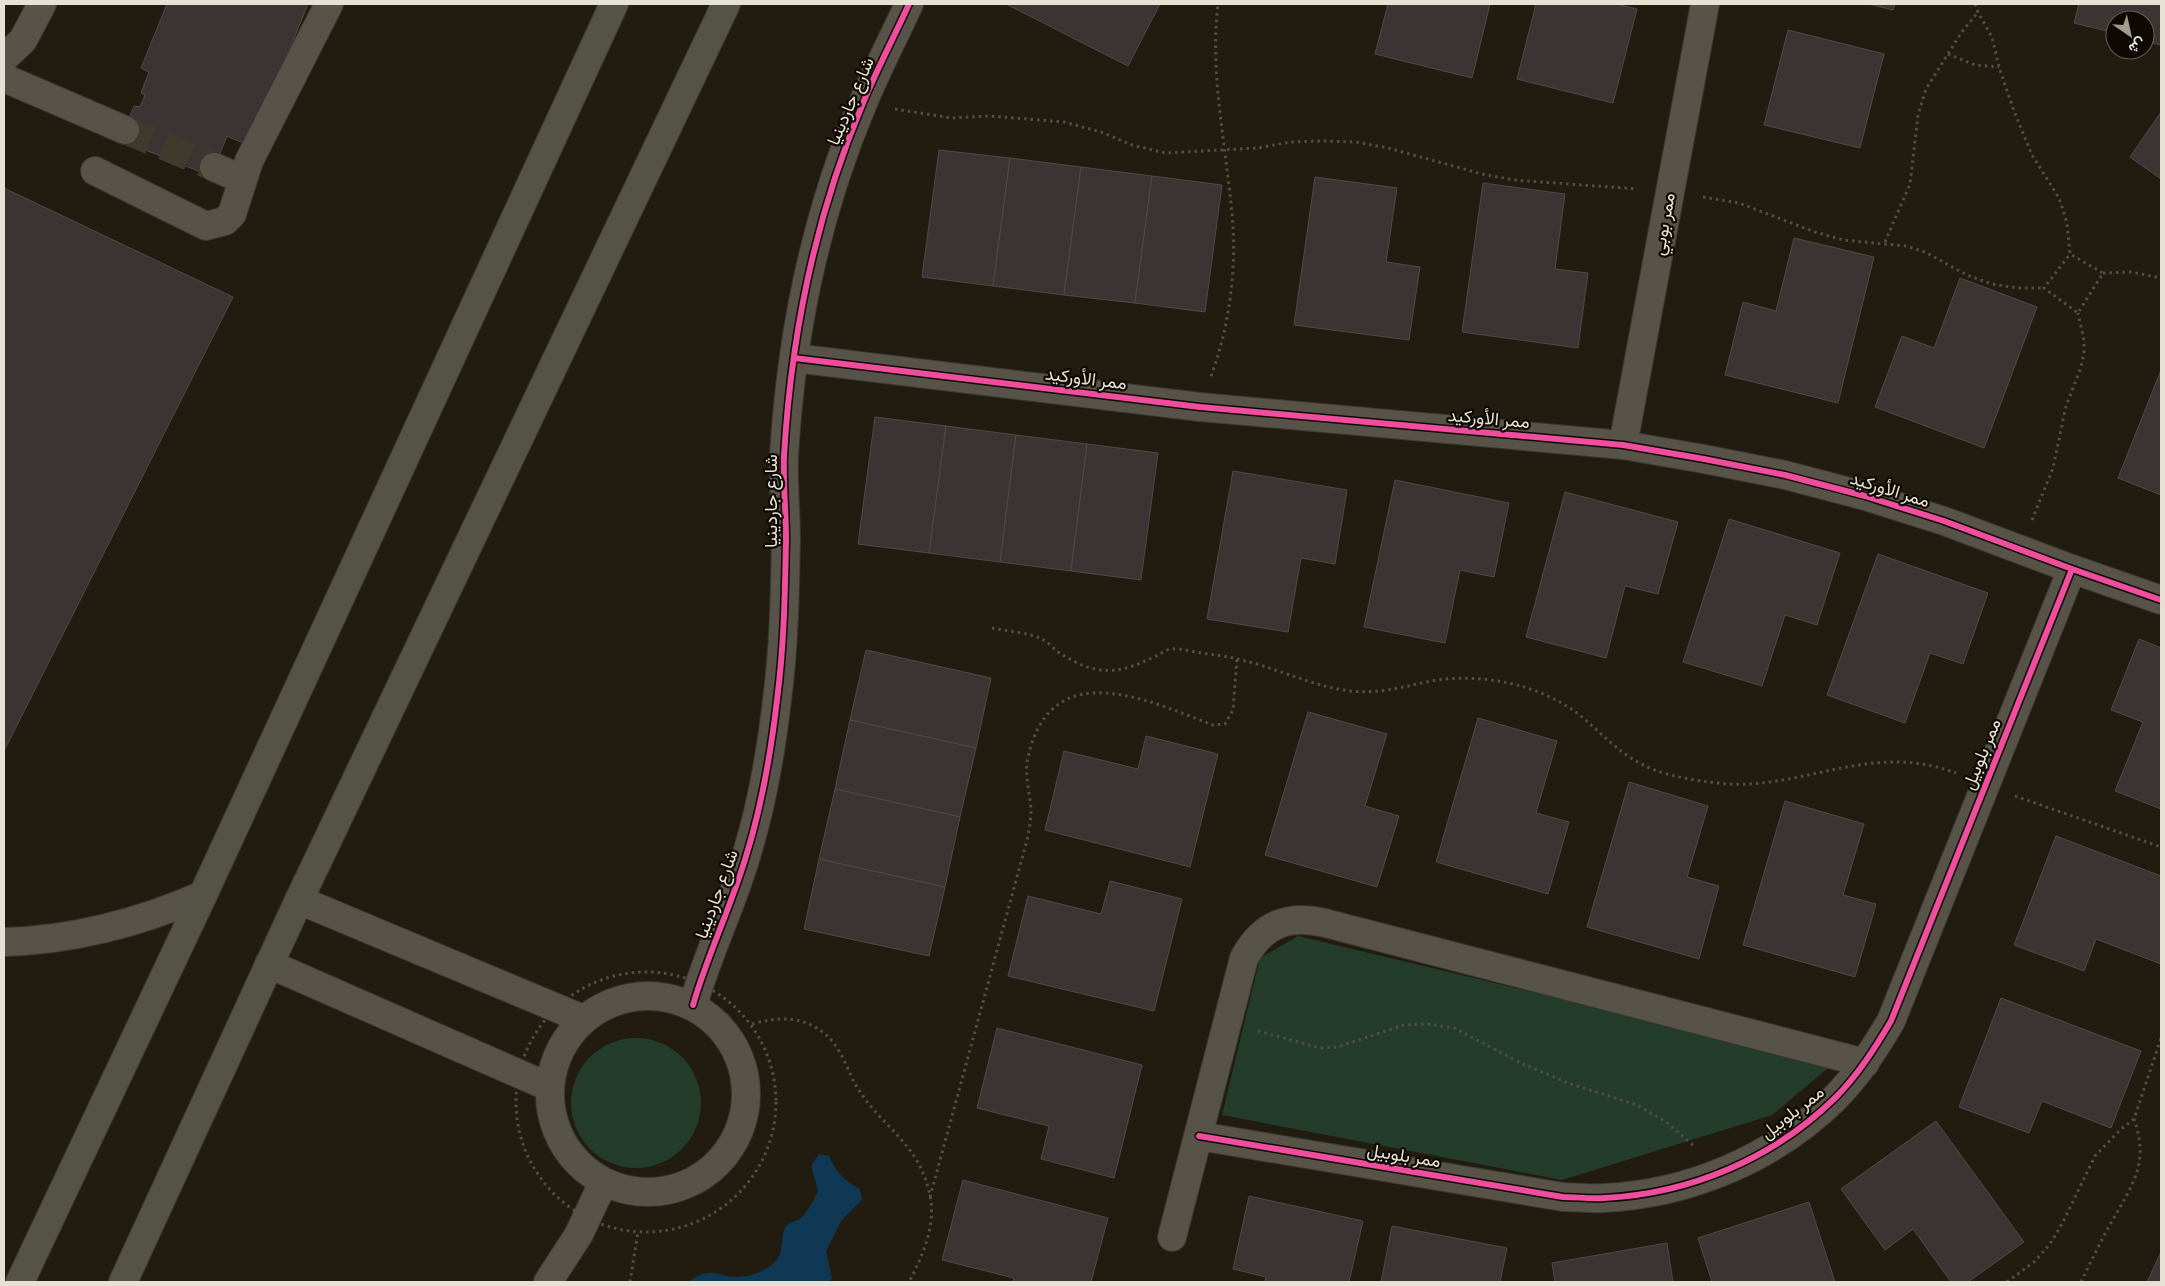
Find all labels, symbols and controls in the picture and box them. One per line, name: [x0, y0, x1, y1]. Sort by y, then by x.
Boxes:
north arrow: [2105, 10, 2155, 60]
text: ش: [2125, 34, 2149, 58]
street label: شارع جاردينيا: [821, 54, 880, 149]
street label: ممر بوبي: [1646, 191, 1684, 258]
street label: ممر الأوركيد: [1044, 362, 1128, 394]
street label: ممر الأوركيد: [1447, 403, 1531, 433]
street label: شارع جاردينيا: [759, 454, 783, 548]
street label: ممر الأوركيد: [1847, 466, 1933, 512]
street label: ممر بلوبيل: [1956, 715, 2006, 793]
street label: شارع جاردينيا: [689, 846, 744, 942]
street label: ممر بلوبيل: [1756, 1080, 1828, 1144]
street label: ممر بلوبيل: [1365, 1138, 1443, 1172]

